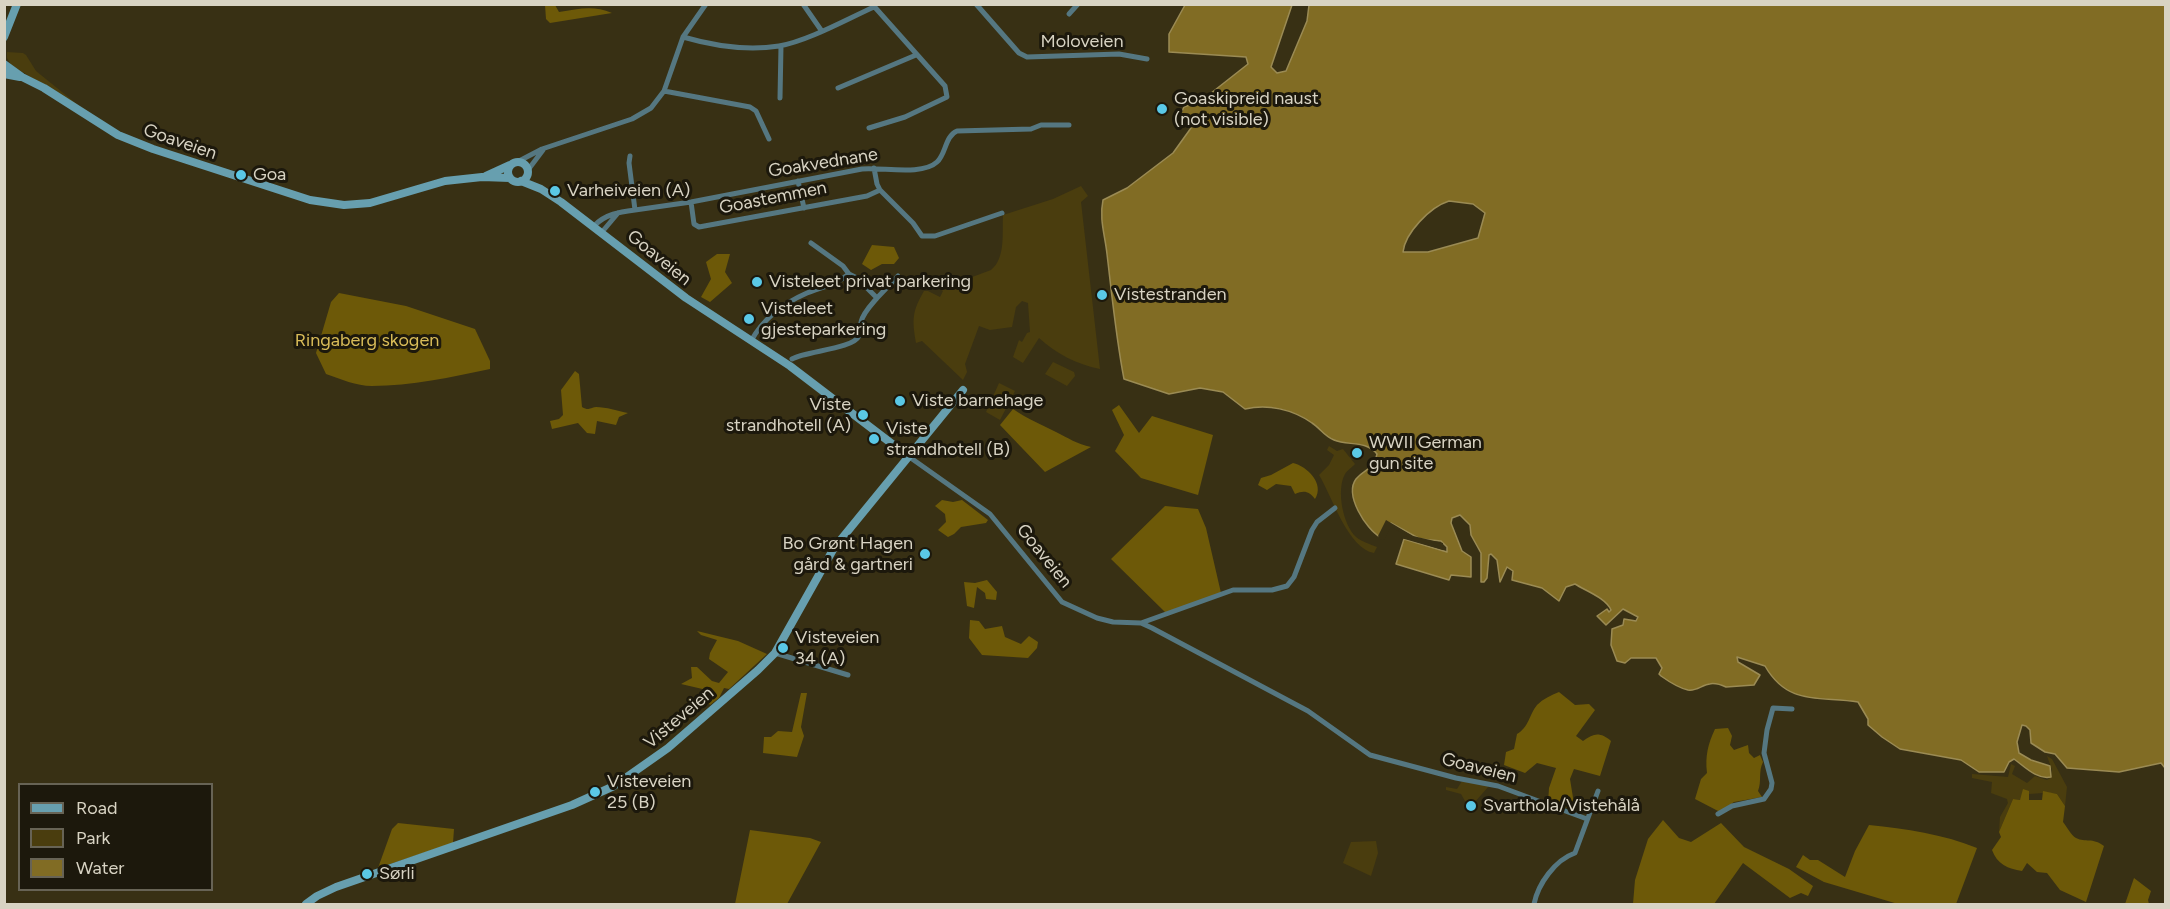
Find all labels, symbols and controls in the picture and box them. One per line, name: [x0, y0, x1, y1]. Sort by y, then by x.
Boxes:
street label: Moloveien: [1041, 31, 1123, 53]
place label: Goaskipreid naust (not visible): [1174, 88, 1319, 130]
marker: Goaskipreid naust (not visible): [1155, 102, 1169, 116]
street label: Goaveien: [140, 119, 220, 165]
street label: Goakvednane: [767, 144, 879, 182]
place label: Goa: [253, 164, 286, 186]
marker: Goa: [234, 168, 248, 182]
street label: Goastemmen: [718, 177, 828, 219]
place label: Varheiveien (A): [567, 180, 690, 202]
marker: Varheiveien (A): [548, 184, 562, 198]
street label: Goaveien: [623, 226, 695, 290]
place label: Visteleet privat parkering: [769, 271, 971, 293]
marker: Visteleet privat parkering: [750, 275, 764, 289]
place label: Vistestranden: [1114, 284, 1227, 306]
marker: Vistestranden: [1095, 288, 1109, 302]
place label: Visteleet gjesteparkering: [761, 298, 886, 340]
marker: Visteleet gjesteparkering: [742, 312, 756, 326]
park label: Ringaberg skogen: [295, 330, 439, 352]
place label: Viste barnehage: [912, 390, 1043, 412]
place label: Viste strandhotell (A): [726, 394, 851, 436]
marker: Viste barnehage: [893, 394, 907, 408]
marker: Viste strandhotell (A): [856, 408, 870, 422]
place label: Viste strandhotell (B): [886, 418, 1010, 460]
marker: Viste strandhotell (B): [867, 432, 881, 446]
place label: WWII German gun site: [1369, 432, 1482, 474]
marker: WWII German gun site: [1350, 446, 1364, 460]
street label: Goaveien: [1012, 520, 1076, 592]
place label: Bo Grønt Hagen gård & gartneri: [783, 533, 913, 576]
marker: Bo Grønt Hagen gård & gartneri: [918, 547, 932, 561]
place label: Visteveien 34 (A): [795, 627, 879, 670]
marker: Visteveien 34 (A): [776, 641, 790, 655]
street label: Visteveien: [640, 683, 718, 753]
street label: Goaveien: [1439, 748, 1519, 788]
place label: Visteveien 25 (B): [607, 771, 691, 814]
legend: [18, 783, 213, 891]
marker: Visteveien 25 (B): [588, 785, 602, 799]
place label: Svarthola/Vistehålå: [1483, 795, 1640, 817]
text: Road: [76, 797, 117, 819]
marker: Svarthola/Vistehålå: [1464, 799, 1478, 813]
text: Park: [76, 827, 110, 849]
text: Water: [76, 857, 124, 879]
place label: Sørli: [379, 863, 415, 885]
marker: Sørli: [360, 867, 374, 881]

